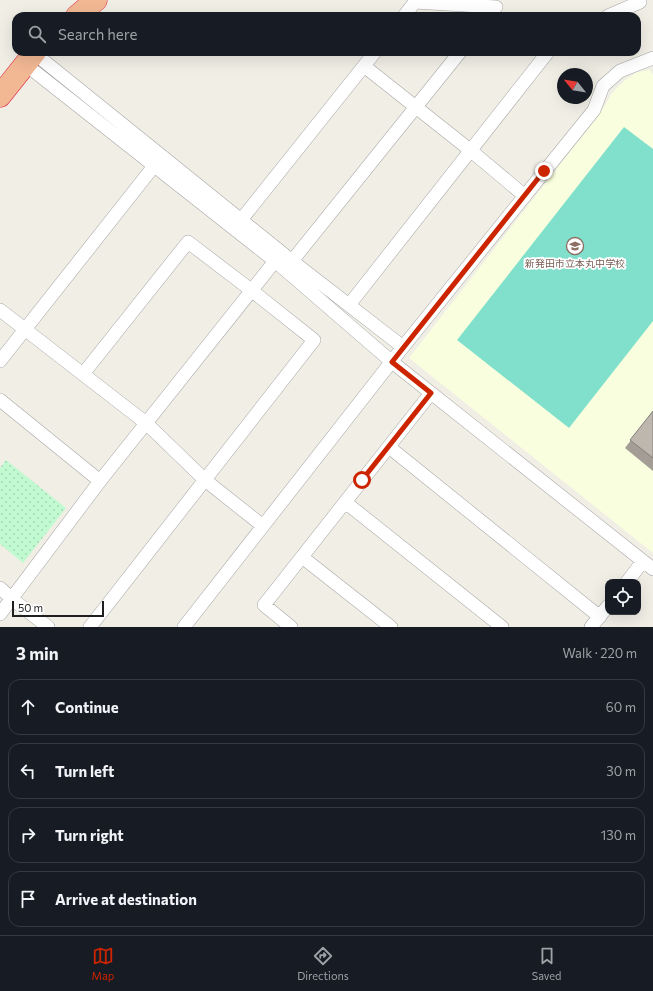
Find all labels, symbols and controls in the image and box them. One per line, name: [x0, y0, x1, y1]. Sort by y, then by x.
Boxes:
search box: [12, 12, 641, 56]
icon: search: [26, 23, 48, 45]
text: Search here: [58, 25, 137, 43]
north arrow: [557, 68, 593, 104]
route end: [535, 162, 553, 180]
school or university icon: 新発田市立本丸中学校: [565, 236, 585, 256]
place label: 新発田市立本丸中学校: [525, 257, 625, 269]
route start: [353, 471, 371, 489]
map controls: [605, 579, 641, 615]
button: locate: [605, 579, 641, 615]
scale bar: [12, 599, 104, 618]
text: 50 m: [18, 601, 43, 614]
text: 3 min: [16, 643, 59, 664]
text: Walk · 220 m: [563, 645, 637, 661]
icon: ahead: [17, 696, 39, 718]
text: Continue: [55, 698, 119, 716]
text: 60 m: [606, 699, 636, 715]
icon: left: [17, 760, 39, 782]
text: Turn left: [55, 762, 114, 780]
text: 30 m: [606, 763, 636, 779]
icon: right: [17, 824, 39, 846]
text: Turn right: [55, 826, 124, 844]
text: 130 m: [601, 827, 636, 843]
icon: arrive: [17, 888, 39, 910]
text: Arrive at destination: [55, 890, 197, 908]
tab: Map: [92, 945, 114, 982]
tab: Directions: [297, 945, 349, 982]
tab: Saved: [532, 945, 561, 982]

